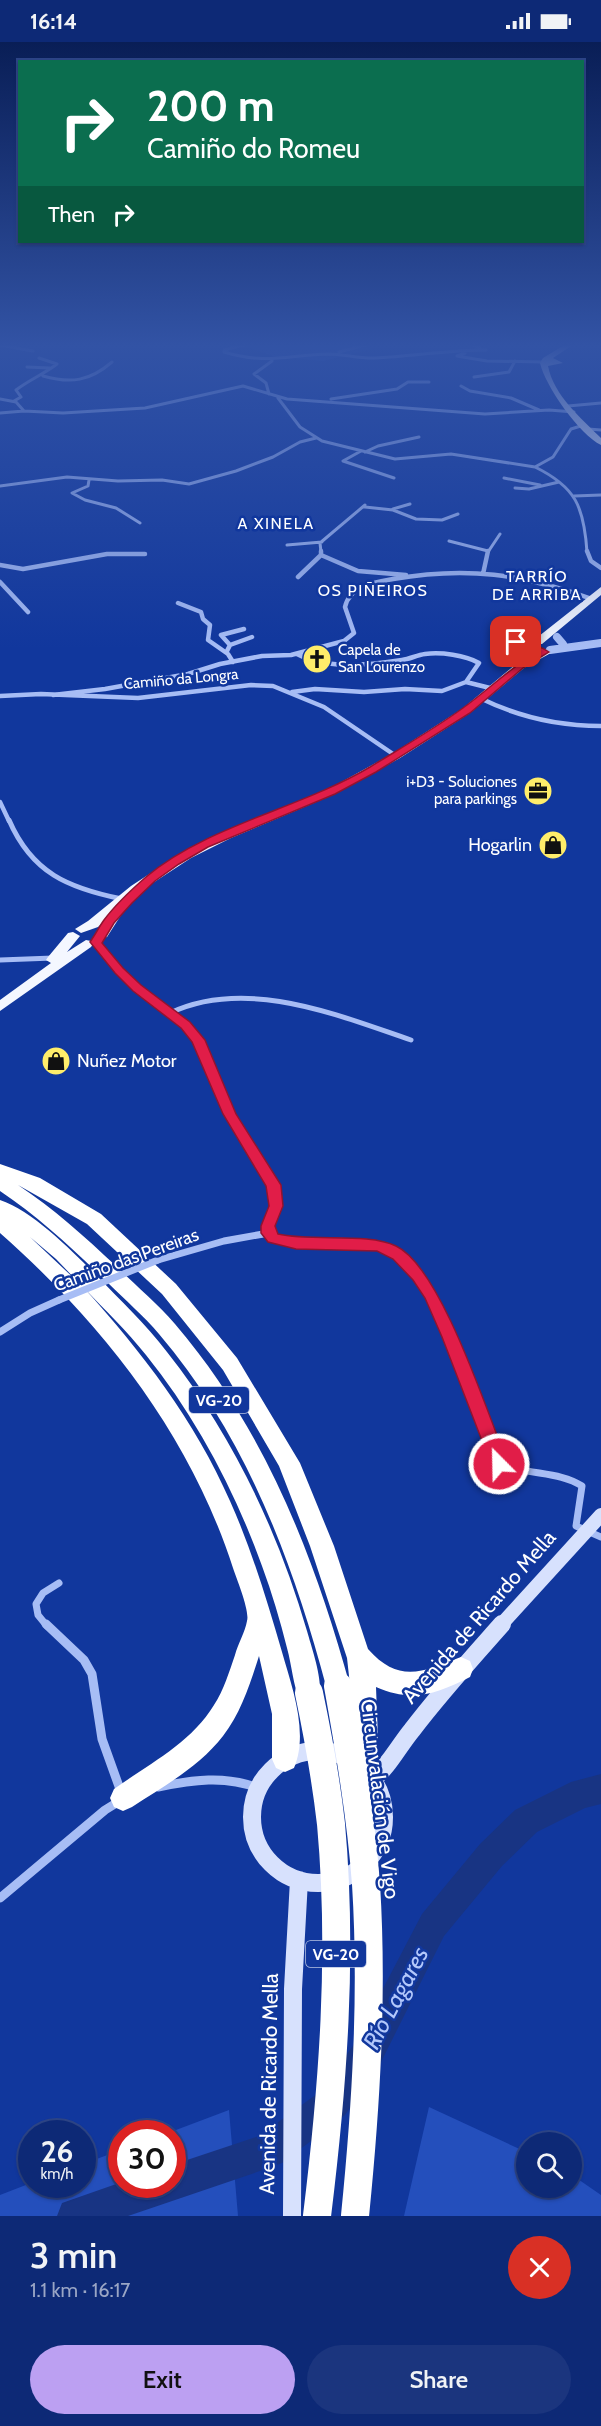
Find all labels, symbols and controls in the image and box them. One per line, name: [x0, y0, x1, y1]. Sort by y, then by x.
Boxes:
text: 16:14: [30, 8, 77, 35]
text: 200 m: [147, 80, 274, 132]
icon: right: [48, 84, 126, 162]
text: Camiño do Romeu: [147, 132, 360, 165]
icon: right: [107, 198, 140, 231]
text: Then: [48, 201, 95, 228]
district label: A XINELA: [237, 514, 315, 533]
district label: TARRÍO DE ARRIBA: [492, 567, 582, 604]
district label: OS PIÑEIROS: [318, 581, 428, 600]
pin: [490, 616, 541, 667]
icon: arrive: [499, 625, 532, 658]
place label: Capela de San Lourenzo: [338, 641, 425, 676]
church icon: Capela de San Lourenzo: [301, 643, 333, 675]
street label: Camiño da Longra: [123, 665, 240, 693]
place label: i+D3 - Soluciones para parkings: [406, 773, 517, 808]
office icon: i+D3 - Soluciones para parkings: [522, 775, 554, 807]
shop icon: Hogarlin: [537, 829, 569, 861]
place label: Hogarlin: [468, 834, 532, 856]
shop icon: Nuñez Motor: [40, 1045, 72, 1077]
place label: Nuñez Motor: [77, 1050, 177, 1072]
street label: Camiño das Pereiras: [50, 1224, 202, 1296]
road number: VG-20: [189, 1387, 249, 1413]
position arrow: [467, 1432, 531, 1496]
street label: Avenida de Ricardo Mella: [397, 1525, 561, 1708]
street label: Circunvalación de Vigo: [356, 1698, 405, 1900]
road number: VG-20: [306, 1941, 366, 1967]
water label: Río Lagares: [357, 1942, 435, 2054]
street label: Avenida de Ricardo Mella: [254, 1973, 283, 2195]
speed limit sign: 30: [108, 2120, 186, 2198]
map controls: [516, 2132, 582, 2198]
button: search: [516, 2132, 582, 2198]
text: 26: [41, 2133, 73, 2170]
text: km/h: [41, 2165, 73, 2183]
text: 3 min: [30, 2233, 117, 2277]
button: close: [508, 2236, 571, 2299]
text: 1.1 km · 16:17: [30, 2278, 130, 2302]
button: Exit: [30, 2345, 295, 2414]
button: Share: [307, 2345, 571, 2414]

